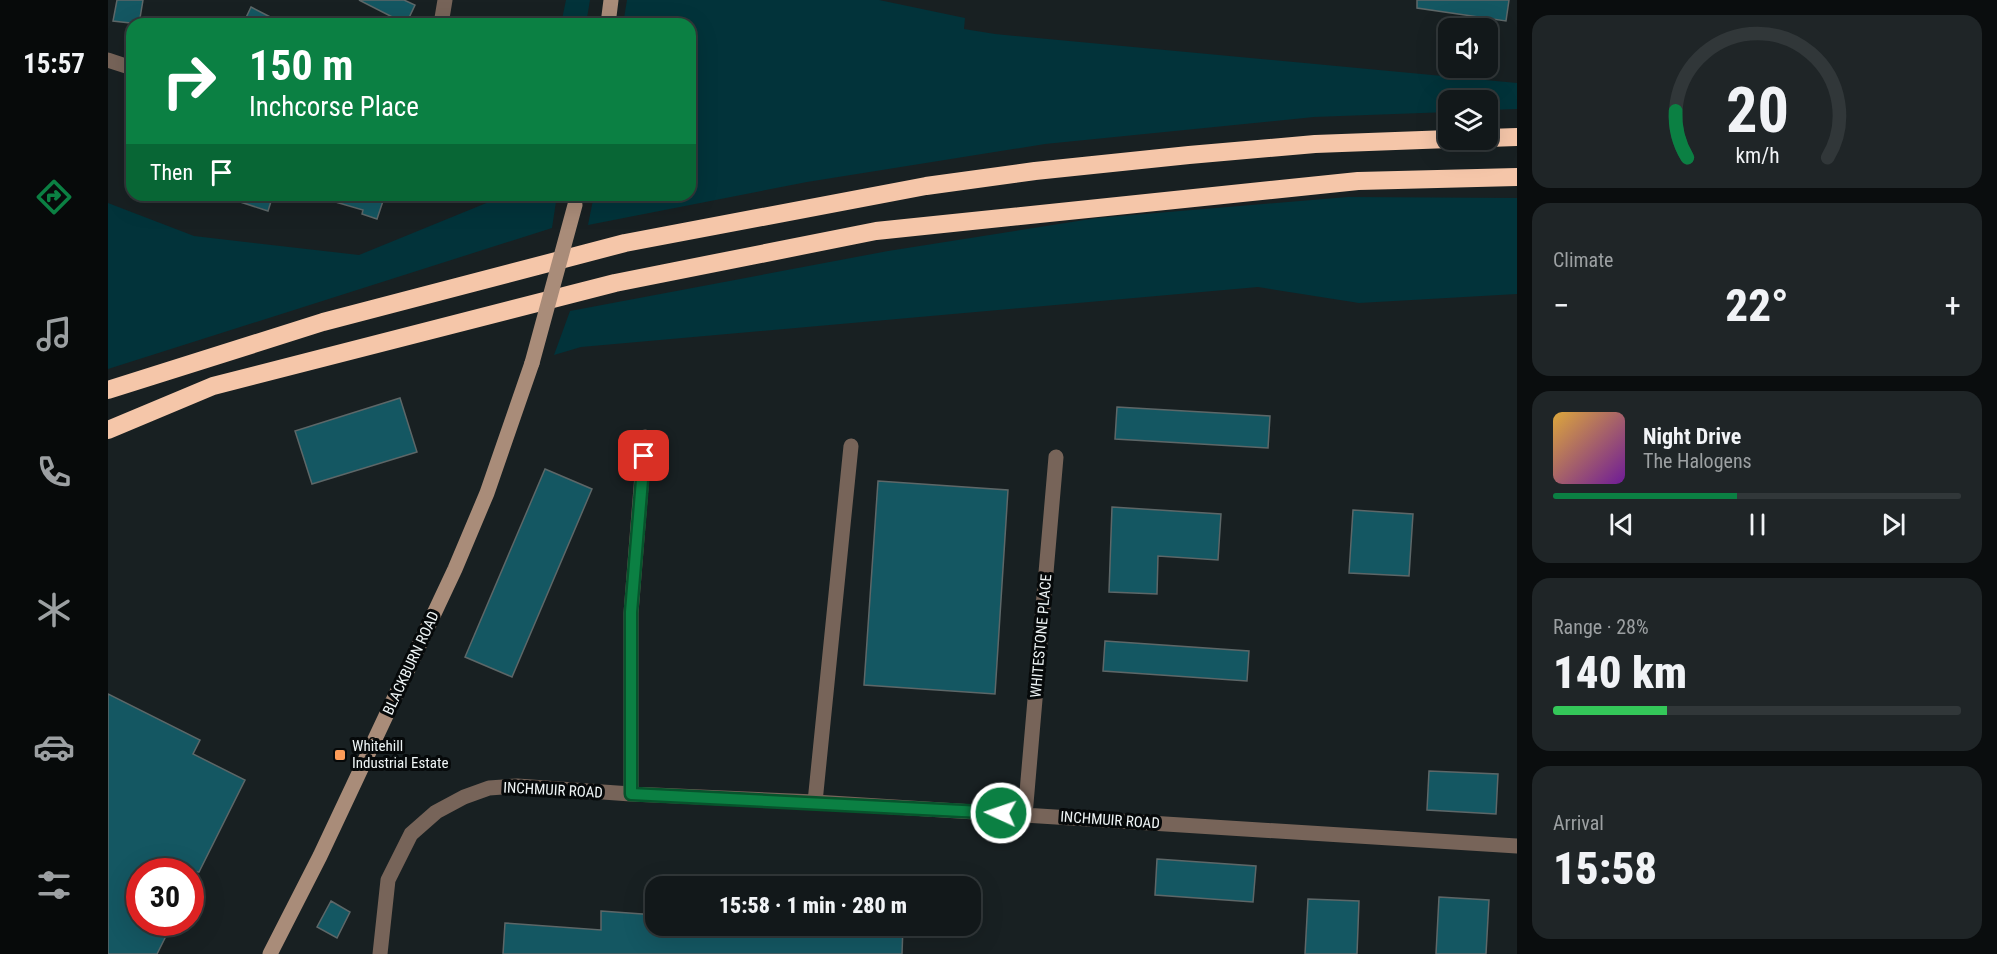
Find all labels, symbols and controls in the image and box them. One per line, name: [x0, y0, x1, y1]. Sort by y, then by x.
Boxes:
map controls: [1438, 18, 1498, 150]
button: sound: [1438, 18, 1498, 78]
text: 150 m: [249, 41, 354, 90]
icon: right: [150, 42, 228, 120]
text: 15:57: [23, 48, 85, 80]
text: 20: [1725, 75, 1789, 148]
button: layers: [1438, 90, 1498, 150]
text: Inchcorse Place: [249, 91, 419, 123]
text: km/h: [1735, 144, 1779, 169]
icon: arrive: [205, 156, 238, 189]
text: Then: [150, 160, 193, 185]
icon: directions: [33, 176, 75, 218]
text: Climate: [1553, 248, 1613, 272]
text: 22°: [1725, 279, 1789, 332]
text: −: [1553, 286, 1570, 325]
text: +: [1945, 286, 1961, 325]
icon: music: [33, 313, 75, 355]
text: Night Drive: [1643, 424, 1741, 449]
pin: [618, 430, 669, 481]
icon: arrive: [627, 439, 660, 472]
text: The Halogens: [1643, 449, 1752, 473]
icon: phone: [33, 451, 75, 493]
icon: previous: [1605, 508, 1638, 541]
icon: pause: [1741, 508, 1774, 541]
icon: next: [1877, 508, 1910, 541]
street label: WHITESTONE PLACE: [1027, 573, 1055, 699]
icon: climate: [33, 589, 75, 631]
street label: BLACKBURN ROAD: [379, 608, 443, 718]
text: Range · 28%: [1553, 615, 1649, 639]
text: 140 km: [1553, 646, 1687, 699]
icon: car: [33, 726, 75, 768]
place label: Whitehill Industrial Estate: [352, 737, 448, 772]
marker: Whitehill Industrial Estate: [333, 748, 347, 762]
street label: INCHMUIR ROAD: [503, 778, 603, 802]
position arrow: [969, 781, 1033, 845]
street label: INCHMUIR ROAD: [1060, 808, 1160, 832]
text: Arrival: [1553, 811, 1604, 835]
text: 15:58: [1553, 842, 1657, 895]
speed limit sign: 30: [126, 858, 204, 936]
icon: filters: [33, 864, 75, 906]
text: 15:58 · 1 min · 280 m: [719, 893, 907, 918]

